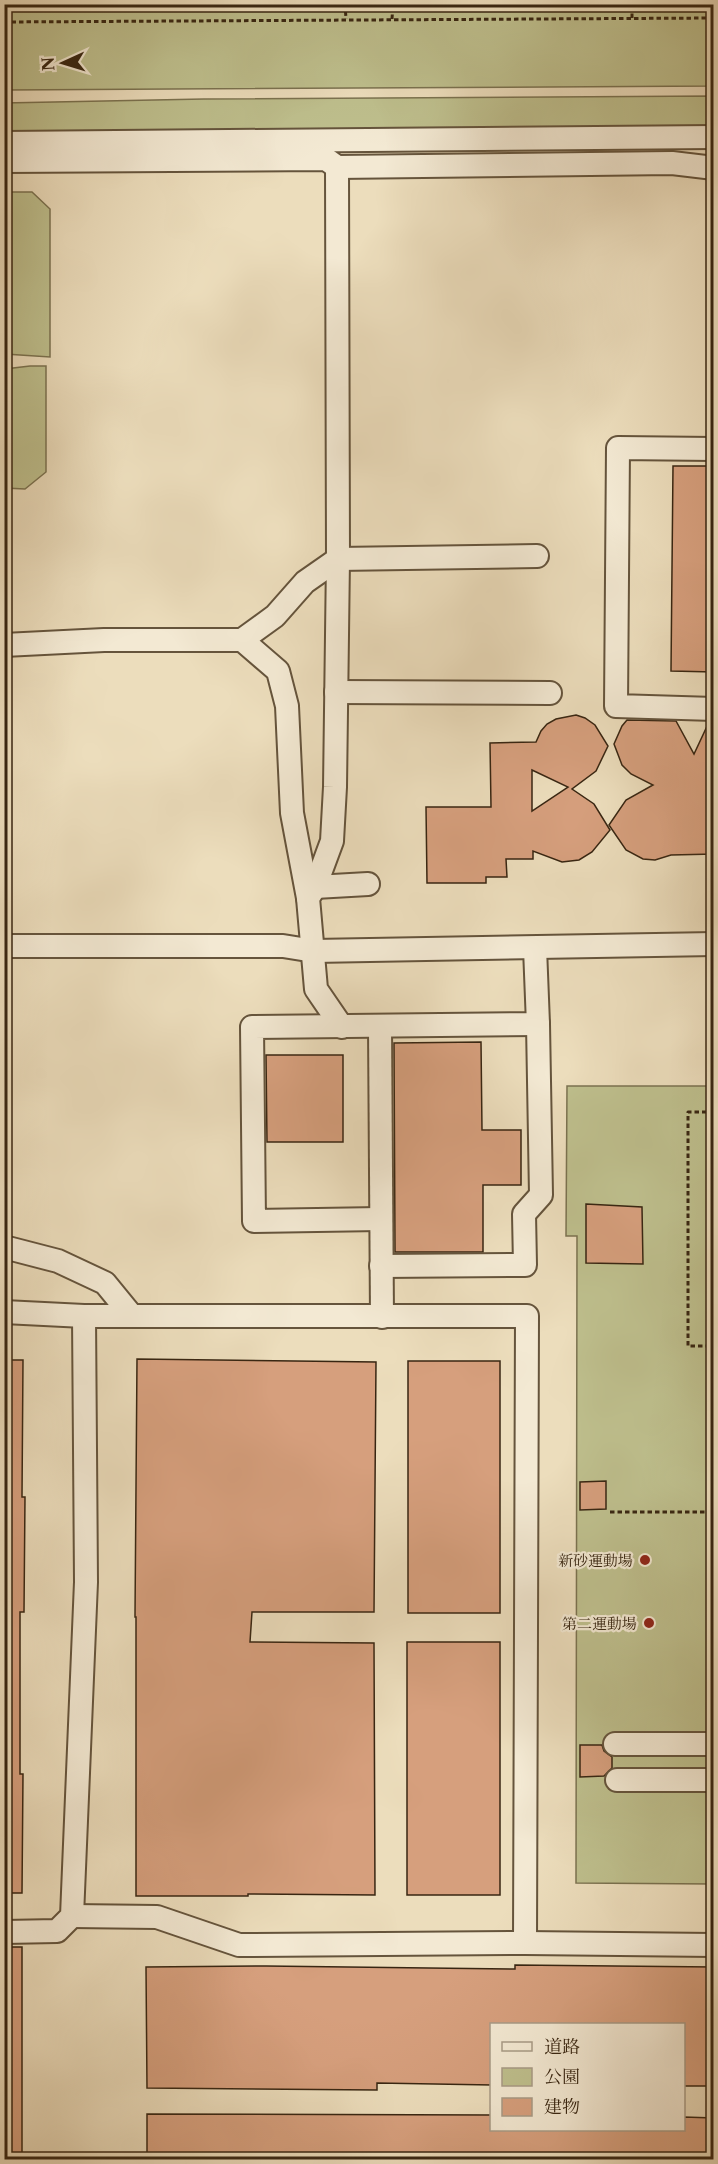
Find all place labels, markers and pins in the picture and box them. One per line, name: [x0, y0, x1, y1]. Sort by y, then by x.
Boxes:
place label: 新砂運動場: [558, 1551, 633, 1570]
marker: 新砂運動場: [638, 1553, 652, 1567]
place label: 第二運動場: [562, 1614, 637, 1633]
marker: 第二運動場: [642, 1616, 656, 1630]

